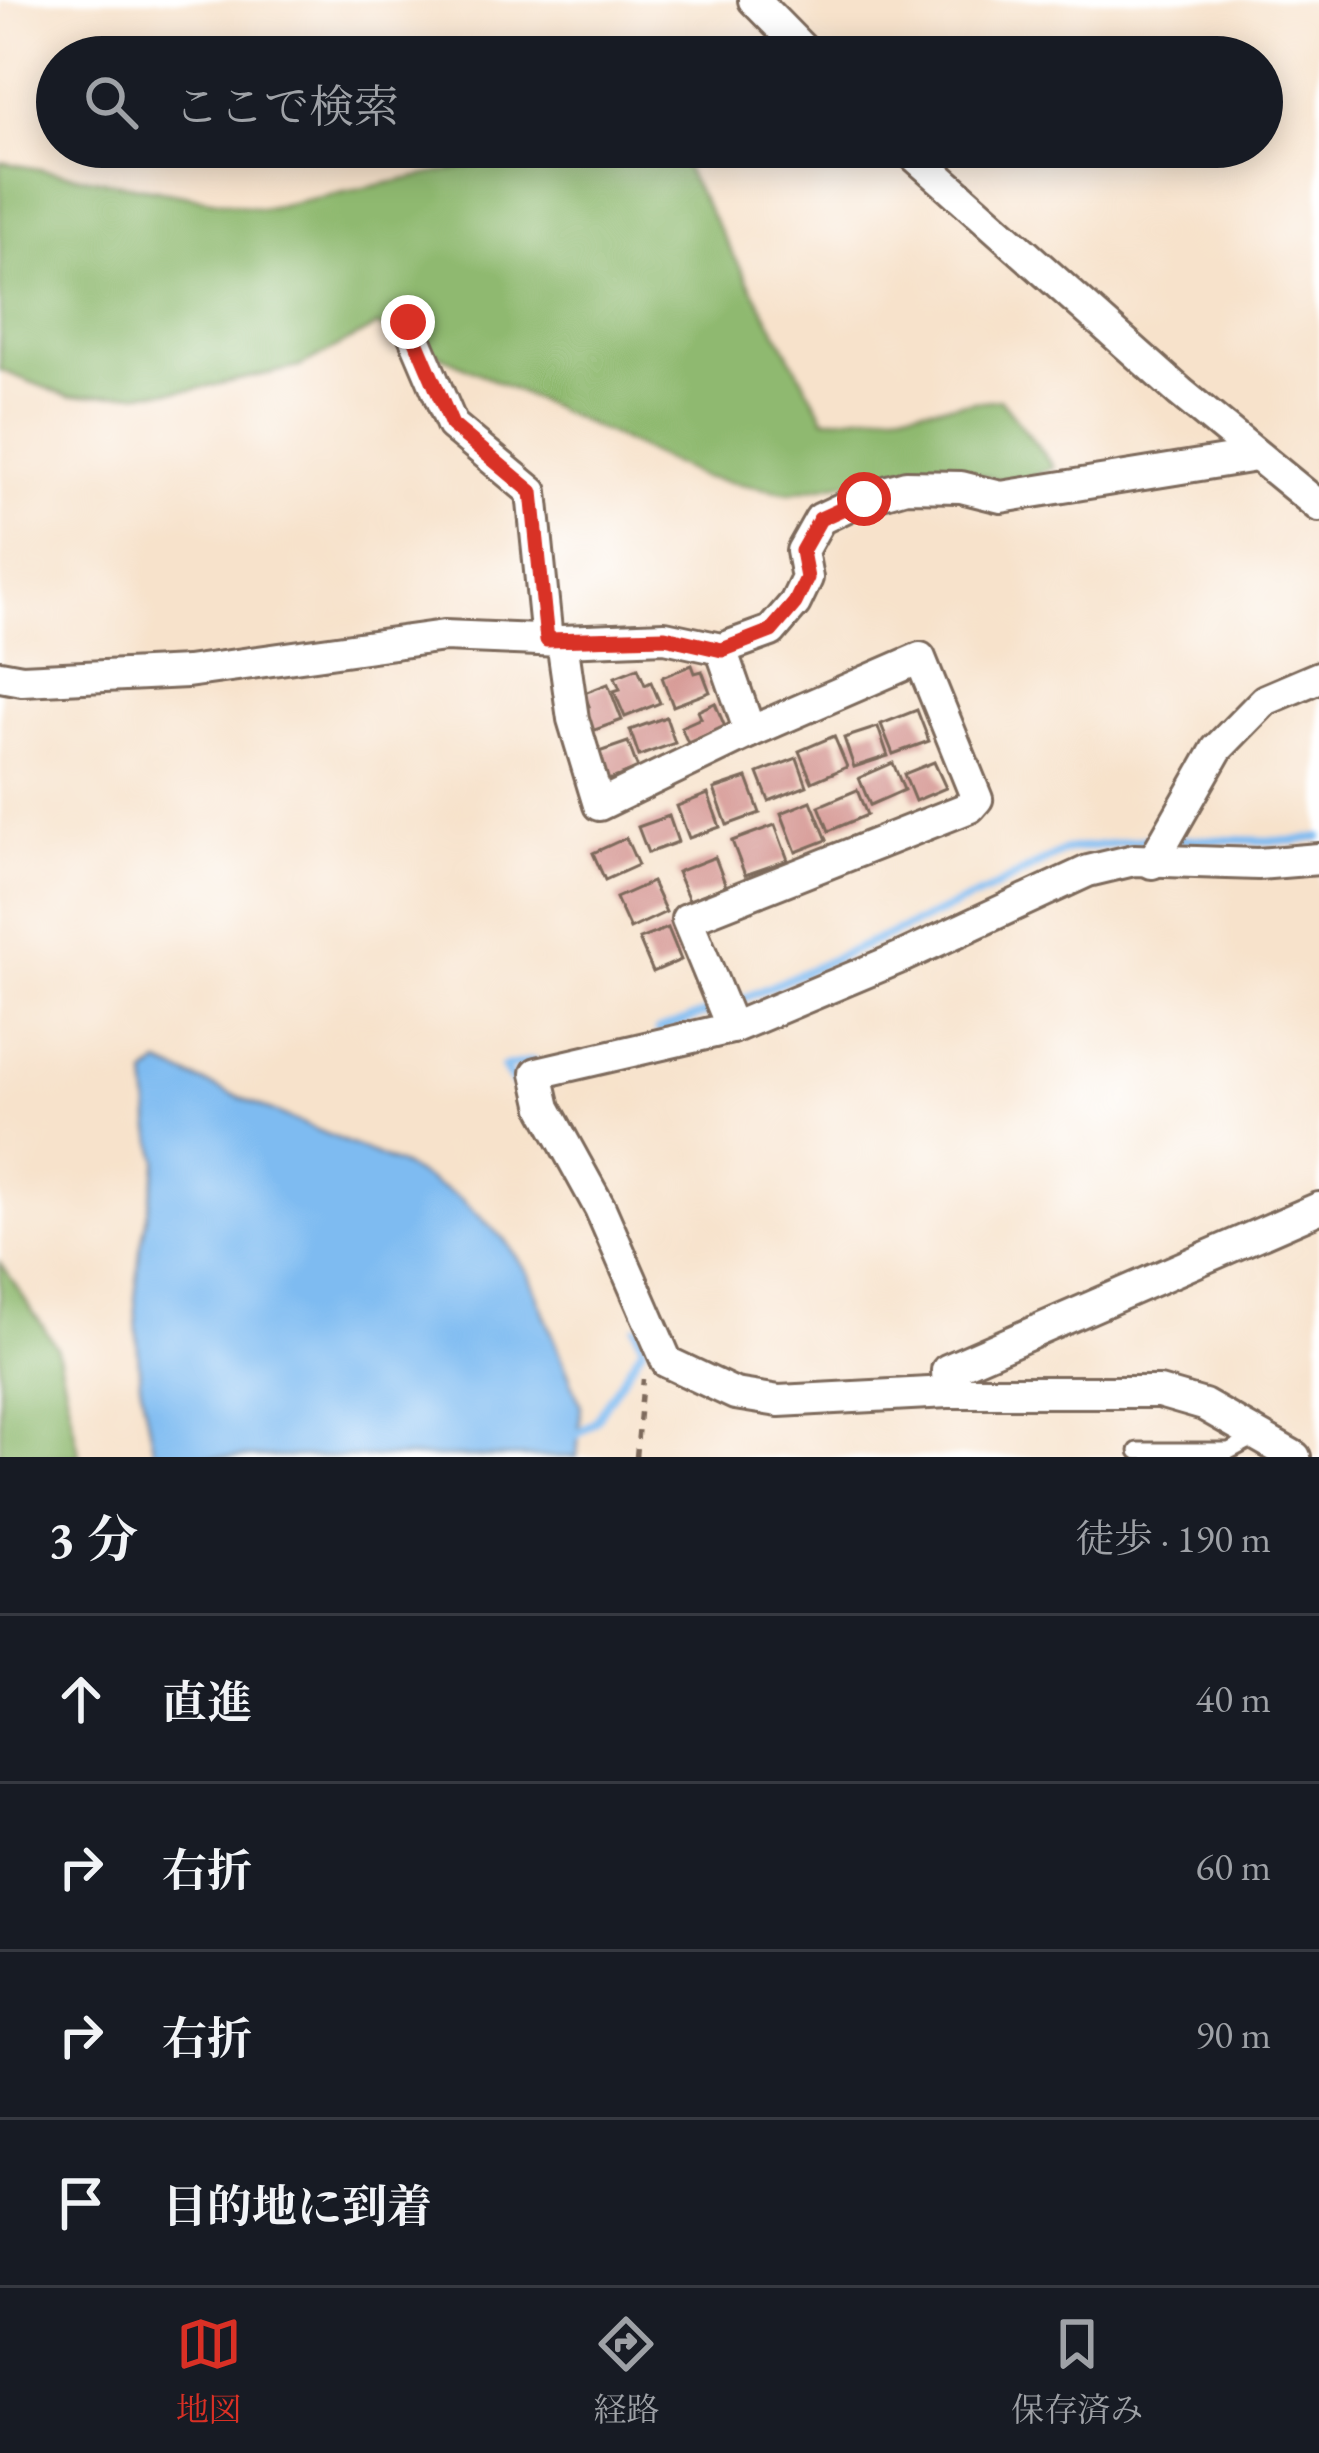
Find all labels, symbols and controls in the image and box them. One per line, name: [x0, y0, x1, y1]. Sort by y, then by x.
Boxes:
search box: [36, 36, 1283, 168]
icon: search: [78, 69, 144, 135]
text: ここで検索: [174, 77, 399, 135]
route end: [381, 295, 435, 349]
route start: [837, 472, 891, 526]
text: 3 分: [48, 1506, 138, 1572]
text: 徒歩 · 190 m: [1075, 1513, 1271, 1564]
icon: ahead: [48, 1666, 114, 1732]
text: 直進: [162, 1673, 252, 1731]
text: 40 m: [1195, 1673, 1271, 1724]
icon: right: [48, 1834, 114, 1900]
text: 右折: [162, 1841, 252, 1899]
text: 60 m: [1195, 1841, 1271, 1892]
icon: right: [48, 2002, 114, 2068]
text: 右折: [162, 2009, 252, 2067]
text: 90 m: [1195, 2009, 1271, 2060]
icon: arrive: [48, 2170, 114, 2236]
text: 目的地に到着: [162, 2177, 432, 2235]
tab: 地図: [176, 2311, 242, 2431]
tab: 経路: [593, 2311, 659, 2431]
tab: 保存済み: [1011, 2311, 1143, 2431]

